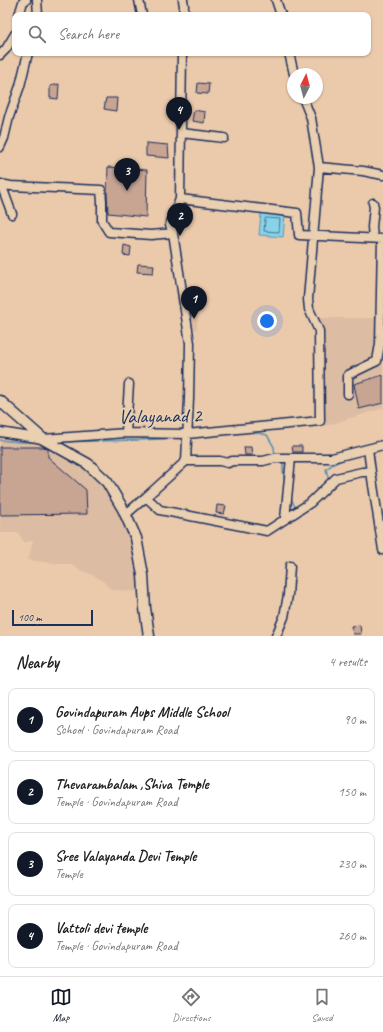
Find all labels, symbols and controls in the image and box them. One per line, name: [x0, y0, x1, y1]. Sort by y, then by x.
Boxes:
search box: [12, 12, 371, 56]
icon: search: [26, 23, 48, 45]
text: Search here: [58, 25, 119, 44]
north arrow: [287, 68, 323, 104]
pin: 4: [166, 97, 192, 130]
pin: 3: [114, 158, 140, 191]
pin: 2: [167, 203, 193, 236]
pin: 1: [181, 286, 207, 319]
your location: [257, 311, 277, 331]
street label: Valayanad 2: [118, 403, 204, 429]
scale bar: [12, 608, 93, 627]
text: 100 m: [18, 610, 42, 624]
text: Nearby: [16, 652, 59, 673]
text: 4 results: [329, 654, 367, 670]
text: Govindapuram Aups Middle School: [55, 703, 229, 722]
text: 1: [27, 712, 33, 728]
text: 90 m: [344, 712, 366, 728]
text: School · Govindapuram Road: [55, 722, 178, 738]
text: Thevarambalam ,Shiva Temple: [55, 775, 208, 794]
text: 2: [27, 784, 33, 800]
text: 150 m: [338, 784, 366, 800]
text: Temple · Govindapuram Road: [55, 794, 178, 810]
text: Sree Valayanda Devi Temple: [55, 847, 196, 866]
text: 3: [27, 856, 33, 872]
text: 230 m: [338, 856, 366, 872]
text: Temple: [55, 866, 83, 882]
text: Vattoli devi temple: [55, 919, 147, 938]
text: 4: [27, 928, 33, 944]
text: 260 m: [338, 928, 366, 944]
text: Temple · Govindapuram Road: [55, 938, 178, 954]
tab: Map: [50, 986, 72, 1024]
tab: Directions: [172, 986, 211, 1024]
tab: Saved: [311, 986, 333, 1024]

